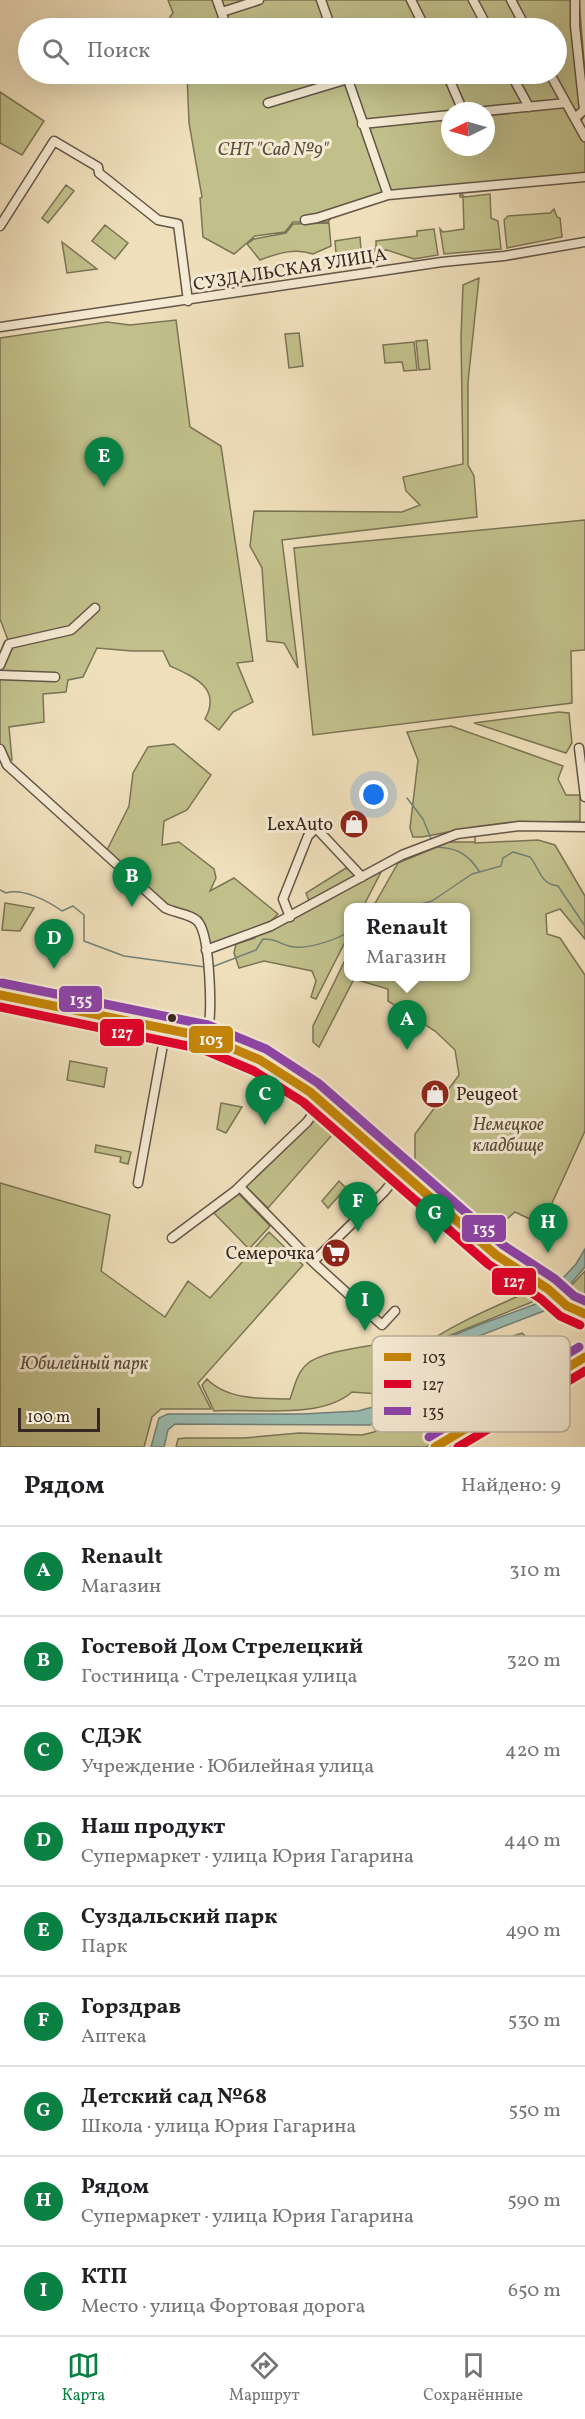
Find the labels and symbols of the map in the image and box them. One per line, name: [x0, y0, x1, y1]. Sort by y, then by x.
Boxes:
north arrow: [441, 102, 495, 156]
park label: СНТ "Сад №9": [218, 138, 329, 163]
street label: СУЗДАЛЬСКАЯ УЛИЦА: [192, 243, 389, 298]
pin: E: [84, 438, 124, 487]
your location: [359, 780, 388, 809]
shop icon: LexAuto: [338, 808, 370, 840]
place label: LexAuto: [267, 813, 333, 838]
pin: B: [112, 858, 152, 907]
pin: D: [34, 920, 74, 969]
line badge: 135: [58, 985, 103, 1013]
text: 135: [70, 990, 92, 1012]
pin: A: [388, 1000, 426, 1050]
unlabelled marker: [166, 1012, 178, 1024]
line badge: 127: [99, 1018, 145, 1047]
text: 127: [111, 1023, 133, 1045]
line badge: 103: [188, 1025, 234, 1054]
text: 103: [199, 1030, 223, 1052]
pin: C: [246, 1076, 284, 1125]
shop icon: Peugeot: [419, 1078, 451, 1110]
place label: Peugeot: [456, 1083, 518, 1108]
park label: Немецкое кладбище: [472, 1113, 544, 1159]
pin: F: [338, 1182, 378, 1232]
pin: G: [416, 1194, 454, 1244]
pin: H: [528, 1204, 568, 1253]
line badge: 135: [461, 1214, 507, 1243]
text: 135: [473, 1219, 495, 1241]
supermarket icon: Семерочка: [320, 1237, 352, 1269]
place label: Семерочка: [226, 1242, 315, 1267]
line badge: 127: [491, 1267, 537, 1296]
text: 127: [503, 1272, 525, 1294]
pin: I: [346, 1282, 385, 1331]
legend: [372, 1336, 570, 1432]
text: 103: [422, 1348, 446, 1370]
park label: Юбилейный парк: [20, 1352, 148, 1377]
text: 127: [422, 1375, 444, 1397]
text: 135: [422, 1402, 444, 1424]
scale bar: [18, 1405, 100, 1432]

